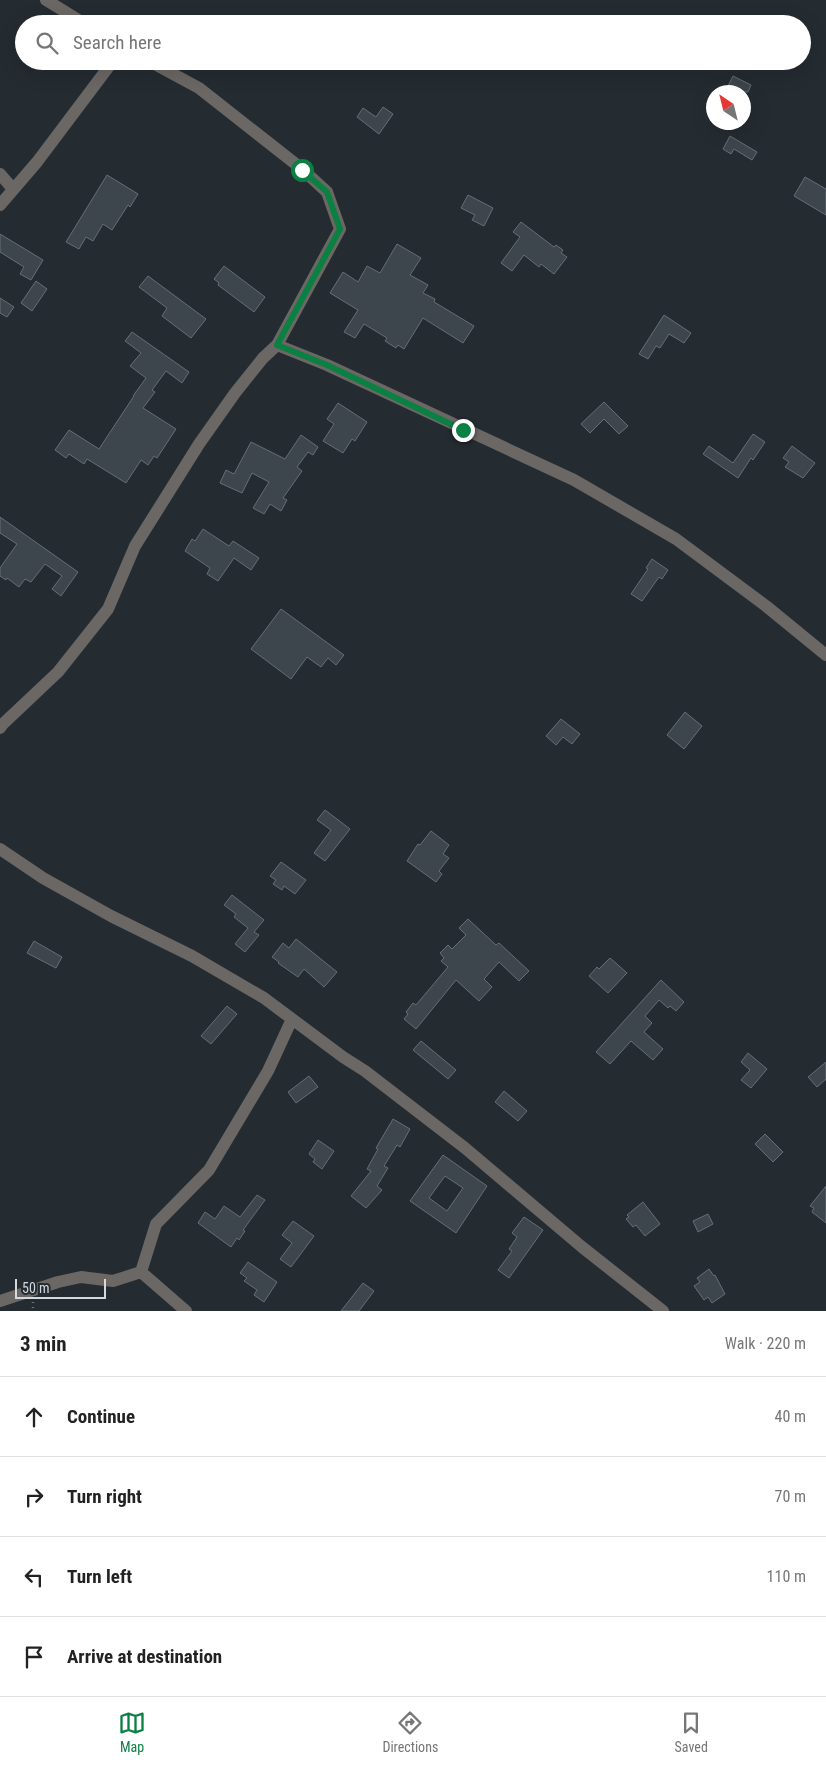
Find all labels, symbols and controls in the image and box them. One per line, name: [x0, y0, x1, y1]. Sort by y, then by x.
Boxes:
search box: [15, 15, 811, 70]
icon: search: [33, 29, 61, 57]
text: Search here: [73, 31, 161, 54]
north arrow: [706, 85, 751, 130]
route start: [291, 159, 314, 182]
route end: [452, 419, 475, 442]
scale bar: [15, 1276, 106, 1299]
text: 50 m: [22, 1280, 50, 1296]
text: 3 min: [20, 1332, 67, 1356]
text: Walk · 220 m: [725, 1334, 806, 1353]
icon: ahead: [20, 1403, 48, 1431]
text: Continue: [67, 1405, 135, 1428]
text: 40 m: [774, 1407, 806, 1426]
icon: right: [20, 1483, 48, 1511]
text: Turn right: [67, 1485, 142, 1508]
text: 70 m: [774, 1487, 806, 1506]
icon: left: [20, 1563, 48, 1591]
text: Turn left: [67, 1565, 132, 1588]
text: 110 m: [767, 1567, 806, 1586]
icon: arrive: [20, 1643, 48, 1671]
text: Arrive at destination: [67, 1645, 222, 1668]
tab: Map: [118, 1709, 146, 1755]
tab: Directions: [382, 1709, 438, 1755]
tab: Saved: [675, 1709, 708, 1755]

